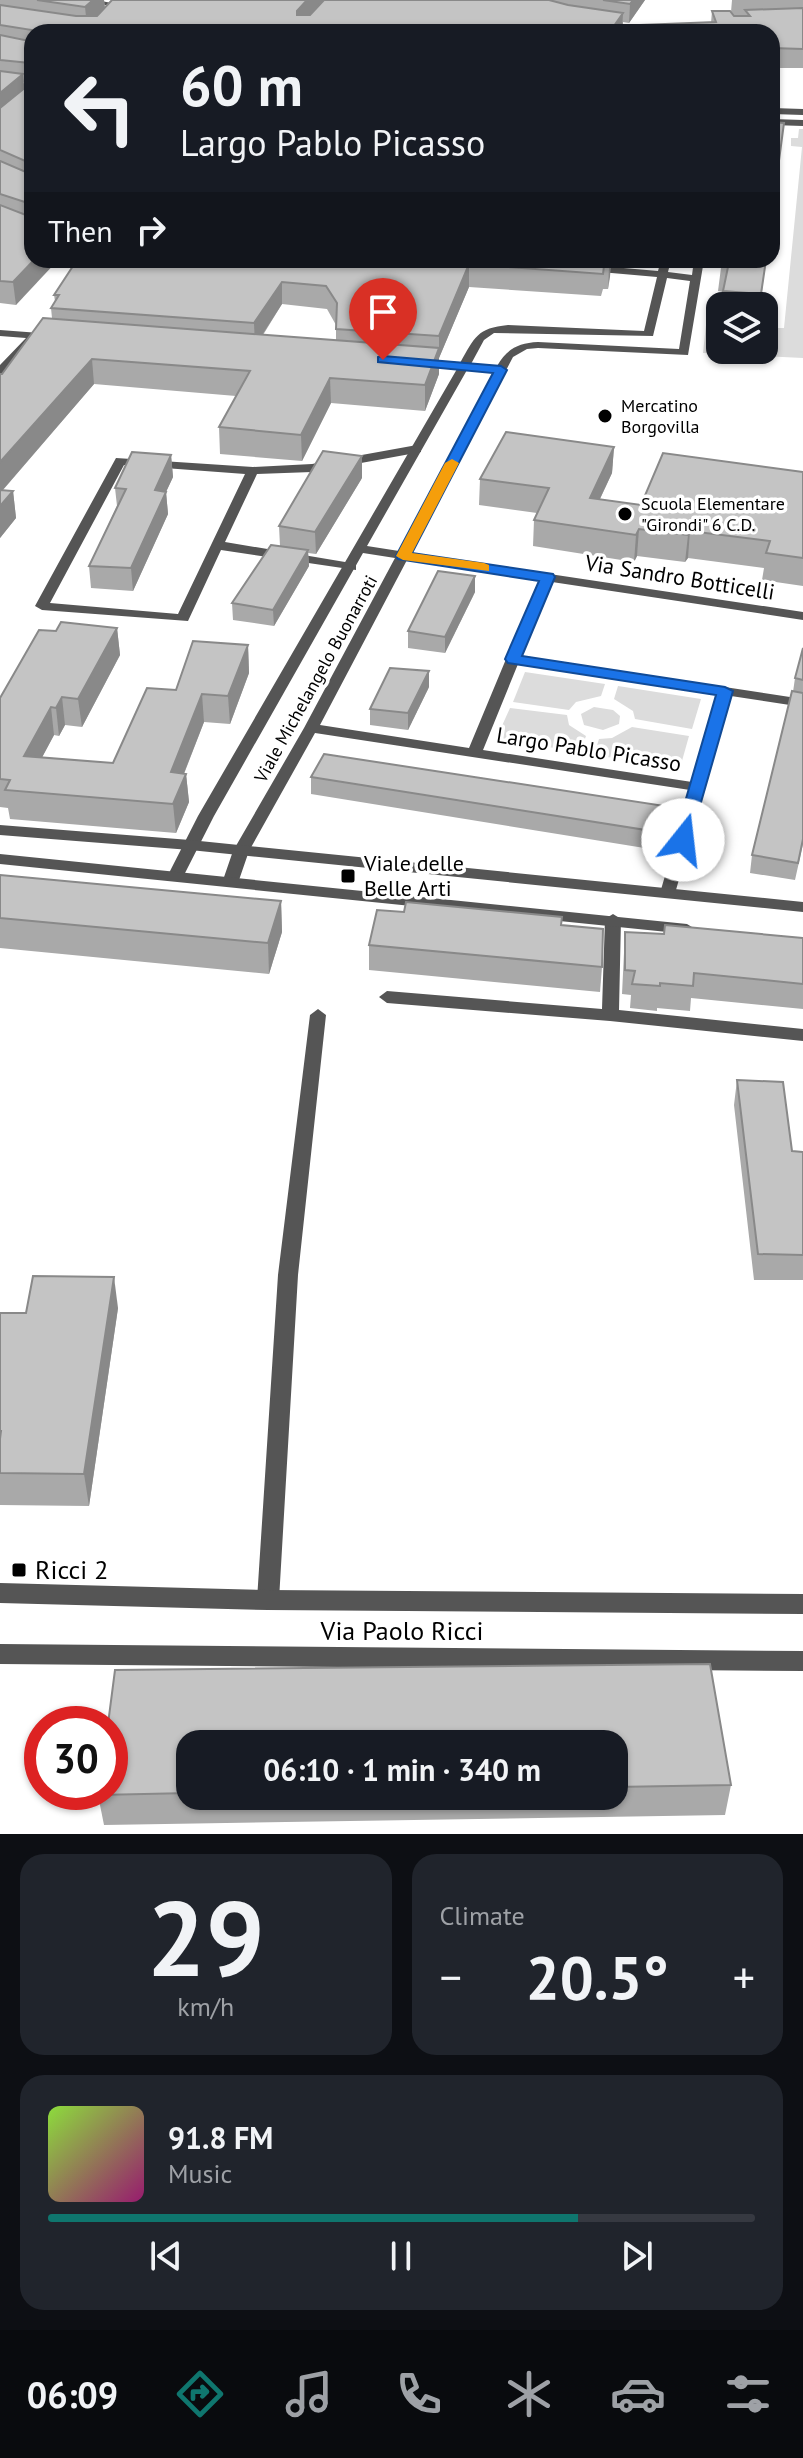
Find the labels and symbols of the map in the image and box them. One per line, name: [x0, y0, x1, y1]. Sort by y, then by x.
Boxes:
pin: [349, 278, 417, 360]
place label: Mercatino Borgovilla: [621, 394, 699, 438]
marker: Mercatino Borgovilla: [596, 407, 614, 425]
place label: Scuola Elementare "Girondi" 6 C.D.: [641, 492, 785, 536]
marker: Scuola Elementare "Girondi" 6 C.D.: [616, 505, 634, 523]
street label: Via Sandro Botticelli: [582, 548, 777, 606]
street label: Viale Michelangelo Buonarroti: [248, 571, 382, 787]
street label: Largo Pablo Picasso: [495, 721, 683, 777]
position arrow: [641, 798, 725, 882]
place label: Viale delle Belle Arti: [363, 849, 464, 902]
marker: Viale delle Belle Arti: [339, 867, 357, 885]
place label: Ricci 2: [35, 1553, 108, 1586]
marker: Ricci 2: [10, 1561, 28, 1579]
street label: Via Paolo Ricci: [320, 1614, 483, 1647]
speed limit sign: 30: [24, 1706, 128, 1810]

